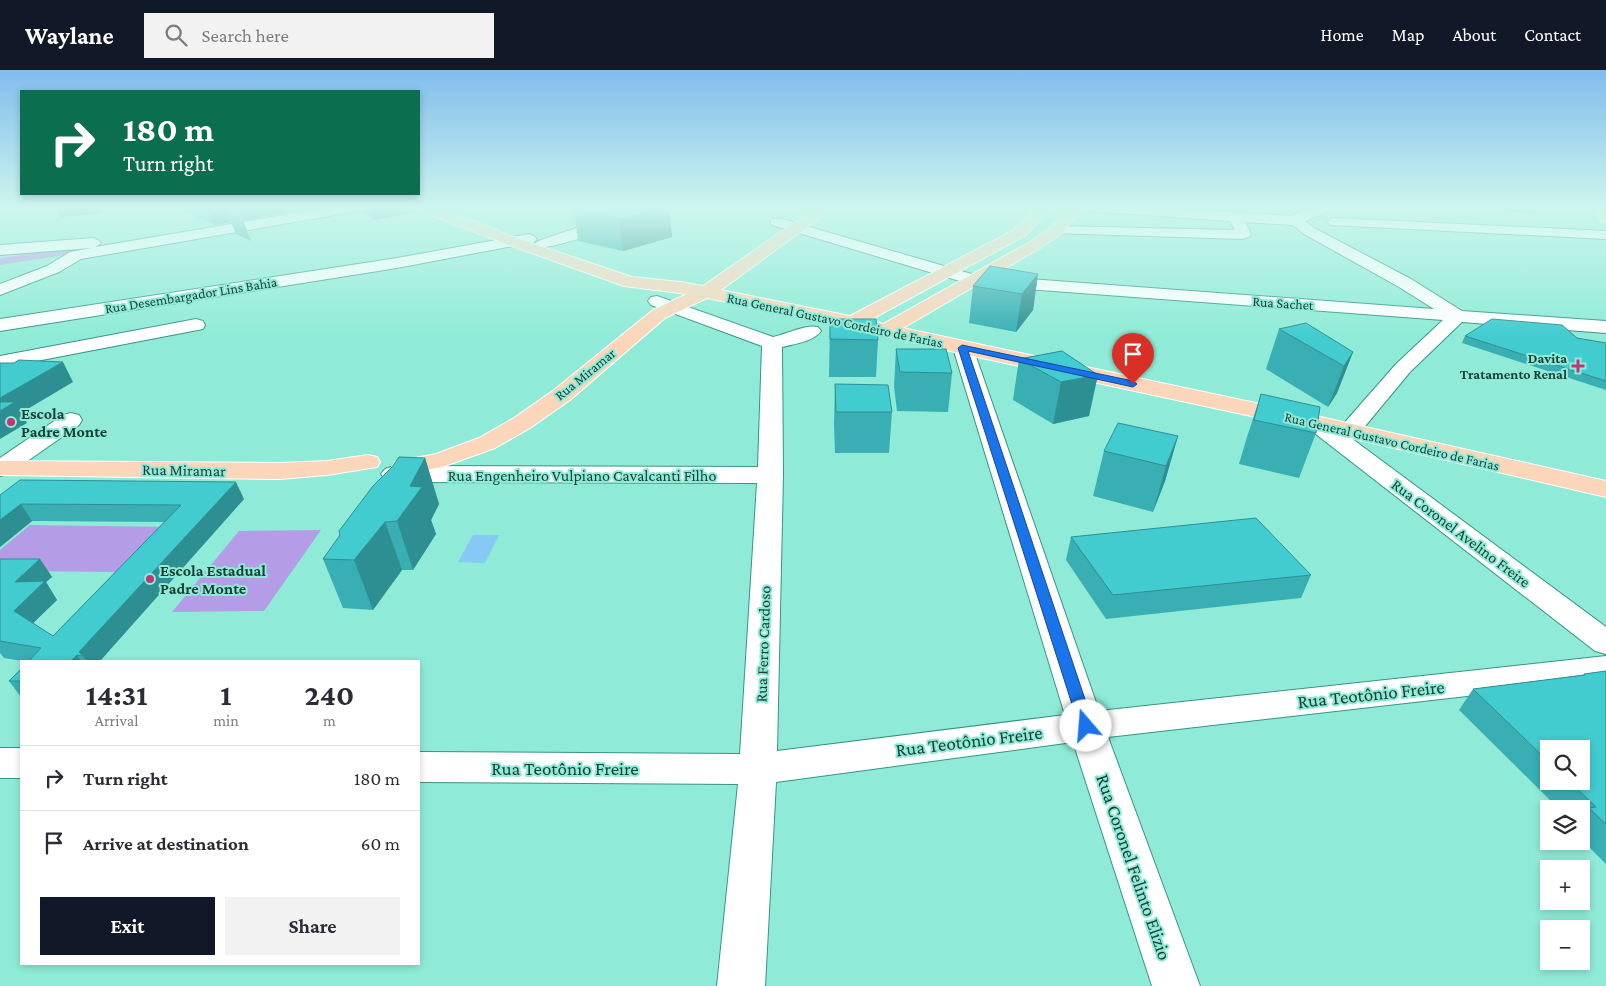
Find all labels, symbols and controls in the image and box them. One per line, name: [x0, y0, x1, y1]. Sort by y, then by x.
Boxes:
search box: [144, 13, 494, 58]
icon: search: [162, 21, 190, 49]
text: Waylane: [25, 22, 114, 49]
text: Search here: [202, 25, 289, 46]
text: Home: [1321, 25, 1364, 45]
text: Map: [1392, 25, 1424, 45]
text: About: [1452, 25, 1496, 45]
text: Contact: [1524, 25, 1581, 45]
icon: right: [40, 110, 105, 175]
text: 180 m: [123, 110, 214, 149]
text: Turn right: [123, 151, 214, 176]
street label: Rua Desembargador Lins Bahia: [104, 273, 279, 317]
street label: Rua General Gustavo Cordeiro de Farias: [726, 289, 944, 351]
street label: Rua Sachet: [1252, 293, 1314, 313]
pin: [1112, 333, 1154, 384]
icon: arrive: [1119, 340, 1147, 368]
street label: Rua Miramar: [551, 345, 619, 403]
place label: Davita Tratamento Renal: [1460, 350, 1567, 382]
marker: Davita Tratamento Renal: [1571, 359, 1585, 373]
place label: Escola Padre Monte: [21, 405, 108, 440]
street label: Rua General Gustavo Cordeiro de Farias: [1283, 408, 1501, 474]
marker: Escola Padre Monte: [5, 416, 17, 428]
street label: Rua Miramar: [142, 461, 226, 479]
street label: Rua Engenheiro Vulpiano Cavalcanti Filho: [448, 467, 716, 485]
street label: Rua Coronel Avelino Freire: [1389, 475, 1533, 591]
place label: Escola Estadual Padre Monte: [160, 562, 266, 597]
marker: Escola Estadual Padre Monte: [144, 573, 156, 585]
street label: Rua Ferro Cardoso: [752, 585, 774, 703]
street label: Rua Teotônio Freire: [1297, 676, 1445, 712]
text: 14:31: [86, 678, 147, 711]
text: 1: [220, 678, 232, 711]
text: 240: [305, 678, 354, 711]
position arrow: [1059, 699, 1111, 751]
text: Arrival: [95, 712, 138, 729]
text: min: [213, 712, 239, 729]
text: m: [323, 712, 336, 729]
street label: Rua Teotônio Freire: [895, 722, 1043, 760]
map controls: [1540, 740, 1590, 970]
button: search: [1540, 740, 1590, 790]
street label: Rua Teotônio Freire: [491, 758, 639, 779]
icon: right: [40, 764, 68, 792]
text: Turn right: [83, 768, 168, 789]
text: 180 m: [354, 768, 400, 789]
street label: Rua Coronel Felinto Elizio: [1092, 771, 1176, 963]
button: layers: [1540, 800, 1590, 850]
icon: arrive: [40, 829, 68, 857]
text: Arrive at destination: [83, 833, 249, 854]
text: 60 m: [361, 833, 400, 854]
button: +: [1540, 860, 1590, 910]
button: Exit: [40, 897, 215, 955]
button: Share: [225, 897, 400, 955]
button: −: [1540, 920, 1590, 970]

